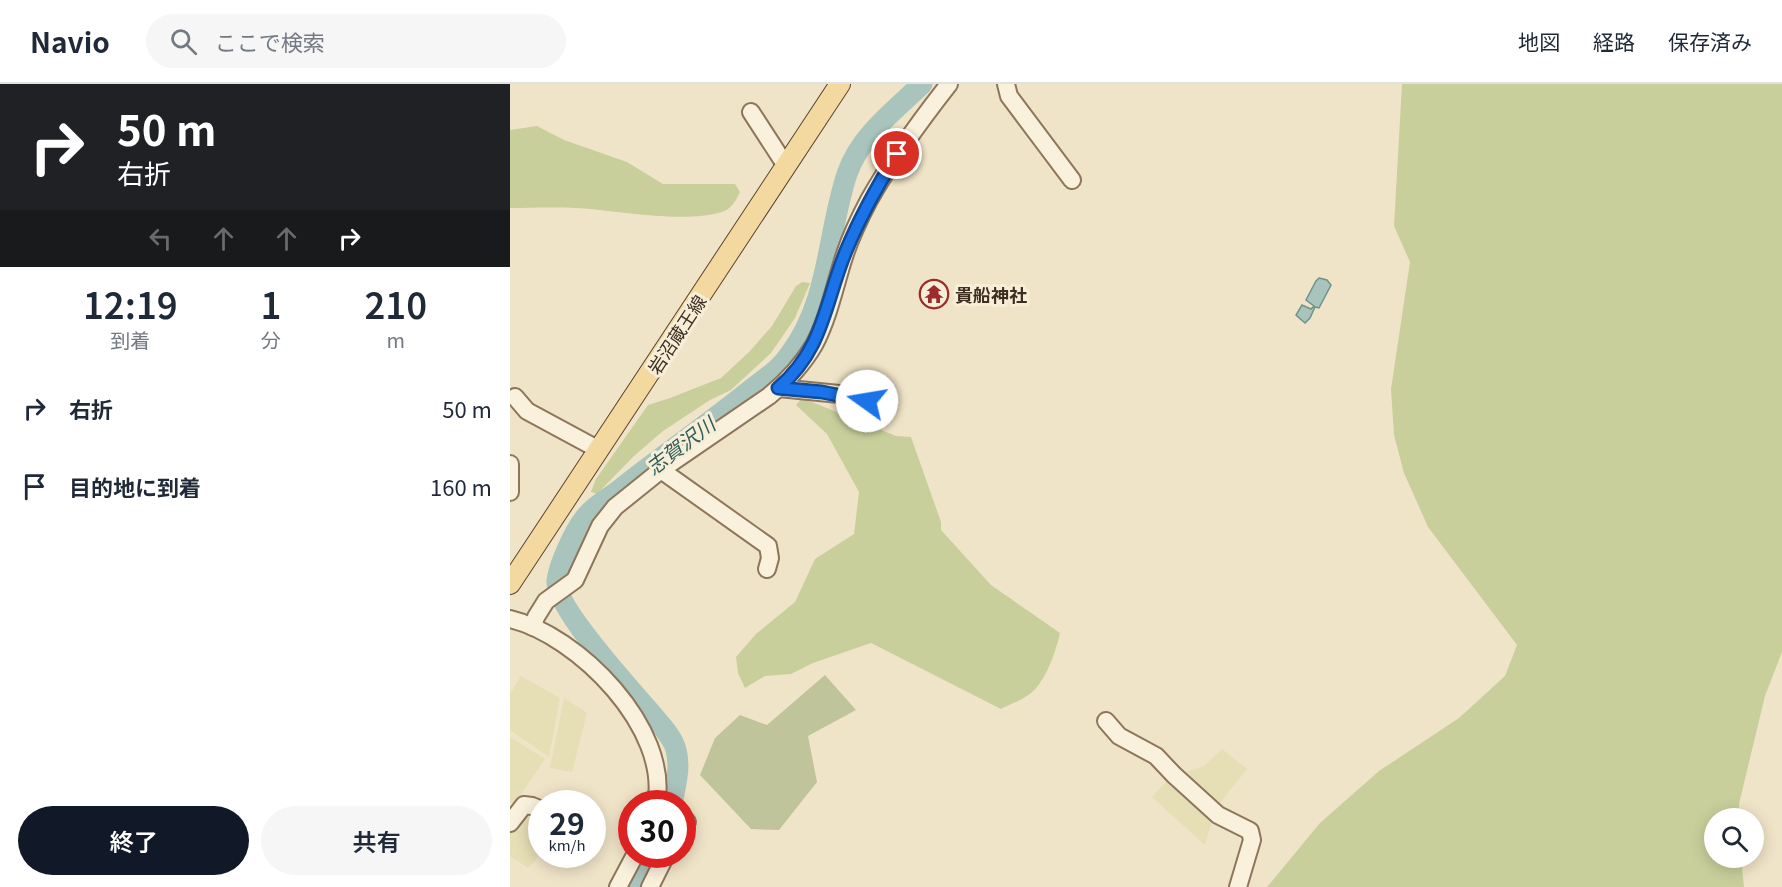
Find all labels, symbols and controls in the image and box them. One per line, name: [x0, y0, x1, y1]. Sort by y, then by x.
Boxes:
search box: [146, 14, 566, 68]
text: Navio: [30, 21, 110, 61]
icon: search: [167, 25, 200, 58]
text: ここで検索: [215, 25, 325, 57]
text: 地図: [1518, 26, 1560, 56]
text: 経路: [1593, 26, 1635, 56]
text: 保存済み: [1668, 26, 1752, 56]
text: 50 m: [117, 97, 217, 158]
icon: right: [18, 108, 96, 186]
pin: [871, 128, 922, 179]
icon: arrive: [880, 137, 913, 170]
text: 右折: [117, 153, 171, 192]
icon: left: [144, 222, 177, 255]
icon: ahead: [207, 222, 240, 255]
icon: ahead: [270, 222, 303, 255]
icon: right: [333, 222, 366, 255]
text: 12:19: [83, 277, 178, 329]
text: 1: [261, 277, 281, 329]
text: 210: [364, 277, 427, 329]
temple icon: 貴船神社: [918, 278, 950, 310]
place label: 貴船神社: [955, 281, 1027, 307]
street label: 岩沼蔵王線: [641, 289, 711, 379]
text: 到着: [110, 325, 150, 354]
text: 分: [261, 325, 281, 354]
text: m: [386, 325, 405, 354]
position arrow: [835, 369, 899, 433]
icon: right: [18, 392, 51, 425]
text: 右折: [69, 392, 113, 424]
text: 50 m: [442, 392, 492, 424]
water label: 志賀沢川: [639, 408, 722, 481]
icon: arrive: [18, 470, 51, 503]
text: 目的地に到着: [69, 470, 201, 502]
text: 160 m: [430, 470, 492, 502]
speed limit sign: 30: [618, 790, 696, 868]
text: 29: [549, 800, 585, 844]
button: 終了: [18, 806, 249, 875]
button: 共有: [261, 806, 492, 875]
map controls: [1704, 808, 1764, 868]
button: search: [1704, 808, 1764, 868]
text: km/h: [548, 834, 586, 855]

